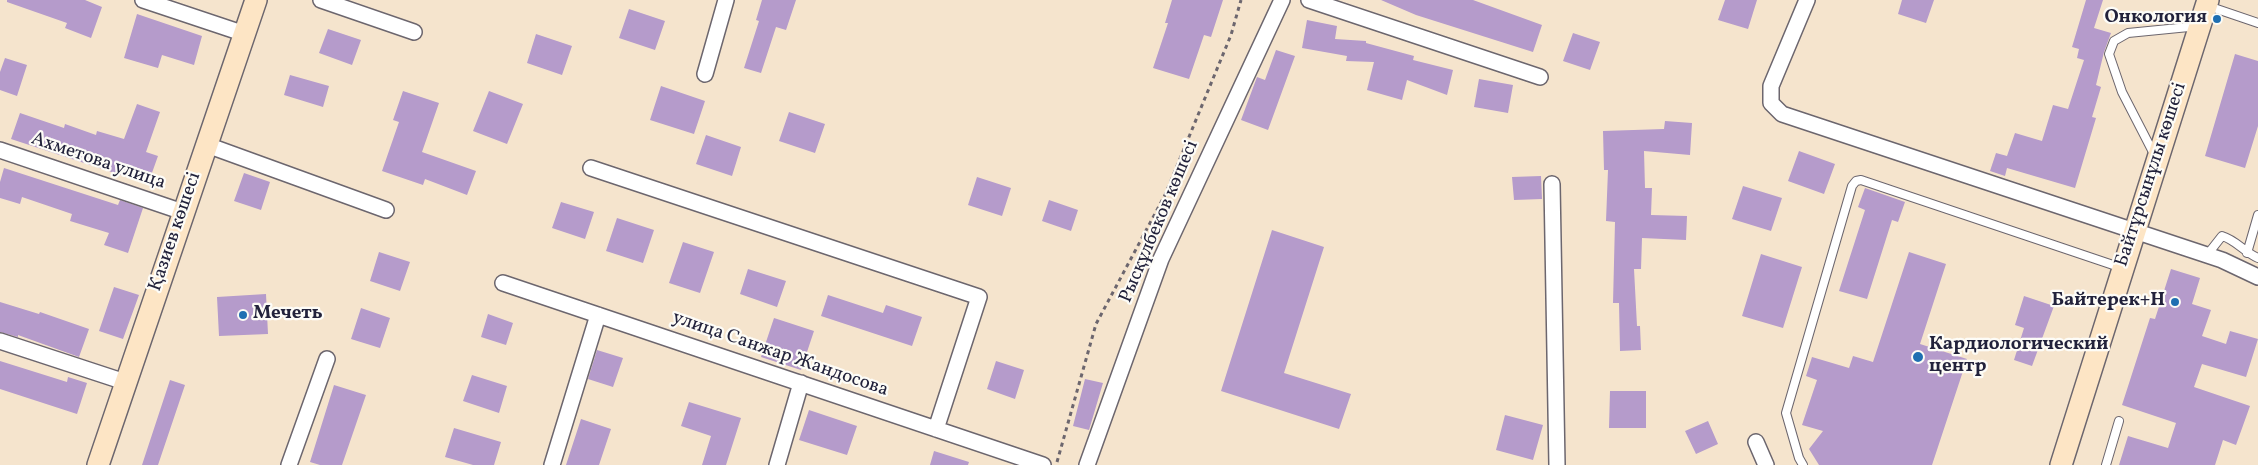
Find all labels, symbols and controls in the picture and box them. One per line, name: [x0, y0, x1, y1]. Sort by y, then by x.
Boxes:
place label: Онкология: [2104, 8, 2207, 30]
marker: Онкология: [2211, 13, 2223, 25]
street label: Байтұрсынұлы көшесі: [2111, 80, 2193, 270]
street label: Ахметова улица: [28, 128, 168, 196]
street label: Рысқұлбеков көшесі: [1115, 137, 1205, 307]
street label: Қазиев көшесі: [145, 170, 207, 294]
place label: Байтерек+Н: [2051, 291, 2165, 313]
marker: Байтерек+Н: [2169, 296, 2181, 308]
place label: Мечеть: [253, 304, 323, 326]
street label: улица Санжар Жандосова: [669, 307, 891, 403]
marker: Мечеть: [237, 309, 249, 321]
place label: Кардиологический центр: [1929, 335, 2108, 379]
marker: Кардиологический центр: [1911, 350, 1925, 364]

